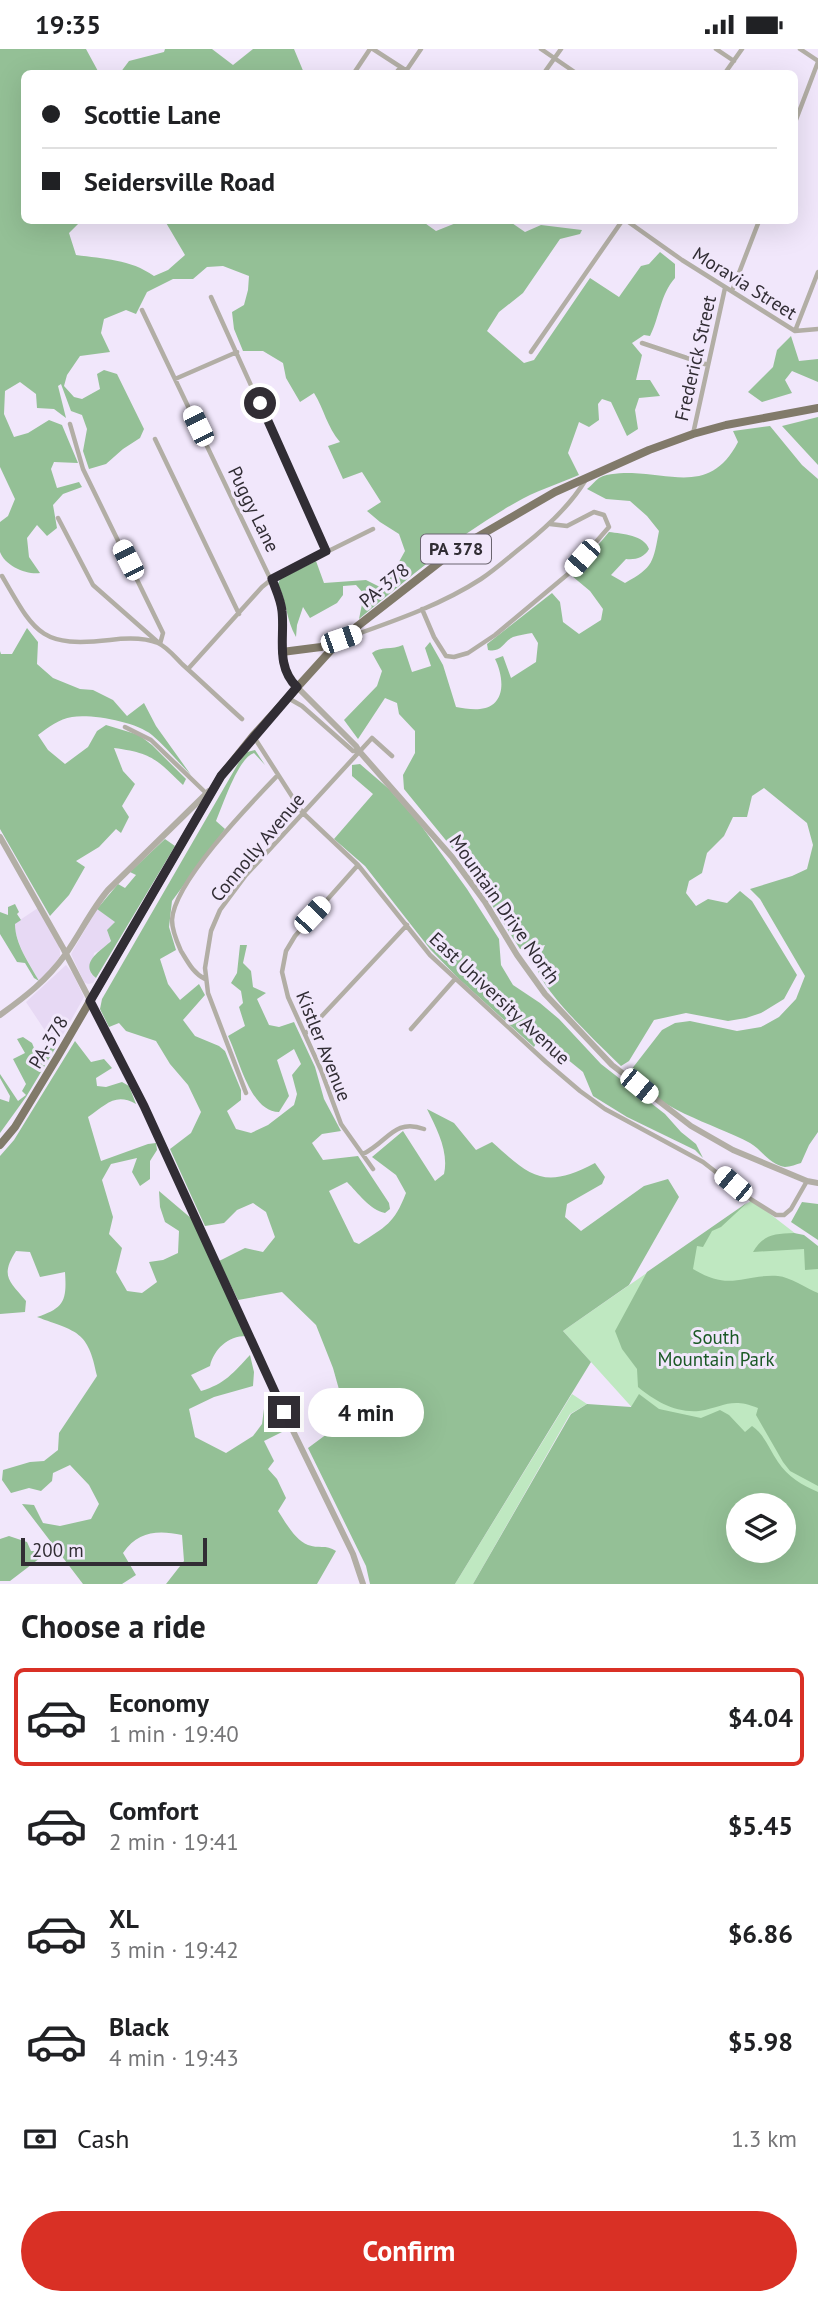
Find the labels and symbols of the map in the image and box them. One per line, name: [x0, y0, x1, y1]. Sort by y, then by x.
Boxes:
street label: Moravia Street: [688, 241, 802, 325]
street label: Frederick Street: [669, 292, 721, 423]
route start: [244, 387, 276, 419]
car: [180, 403, 217, 449]
street label: Puggy Lane: [223, 462, 285, 556]
road number: PA 378: [421, 535, 491, 563]
car: [561, 535, 604, 581]
car: [110, 537, 147, 583]
street label: PA-378: [354, 558, 414, 612]
car: [318, 622, 365, 656]
street label: Connolly Avenue: [205, 788, 309, 906]
street label: Mountain Drive North: [444, 830, 566, 988]
car: [290, 892, 335, 938]
street label: East University Avenue: [425, 927, 575, 1069]
street label: Kistler Avenue: [291, 987, 357, 1105]
street label: PA-378: [23, 1011, 73, 1073]
car: [617, 1065, 662, 1107]
car: [711, 1162, 756, 1206]
park label: South Mountain Park: [657, 1325, 775, 1371]
callout: 4 min: [308, 1387, 424, 1437]
route end: [268, 1396, 300, 1428]
scale bar: [21, 1535, 206, 1567]

